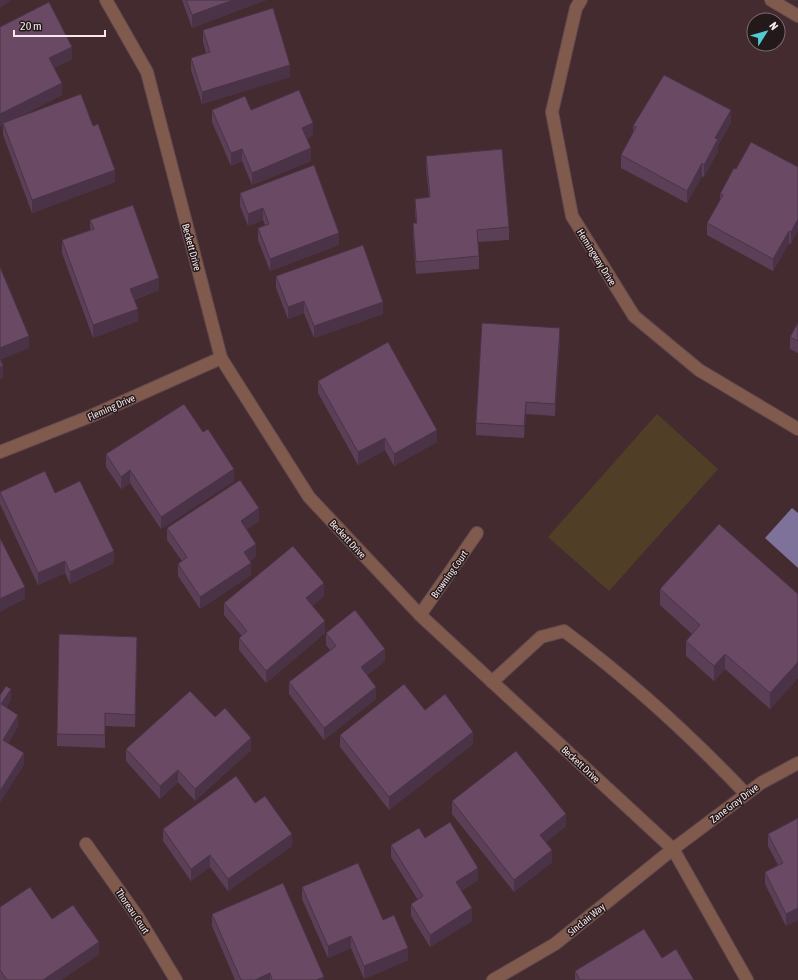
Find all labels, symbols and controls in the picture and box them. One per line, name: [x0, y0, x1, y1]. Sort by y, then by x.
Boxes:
scale bar: [14, 12, 105, 38]
north arrow: [746, 12, 786, 52]
text: 20 m: [20, 19, 42, 33]
text: N: [767, 20, 781, 32]
street label: Beckett Drive: [180, 222, 203, 272]
street label: Hemingway Drive: [575, 227, 619, 288]
street label: Fleming Drive: [86, 392, 137, 423]
street label: Beckett Drive: [327, 518, 368, 561]
street label: Browning Court: [429, 548, 470, 600]
street label: Beckett Drive: [559, 744, 602, 785]
street label: Zane Gray Drive: [708, 781, 761, 825]
street label: Thoreau Court: [114, 887, 152, 936]
street label: Sinclair Way: [565, 901, 607, 938]

